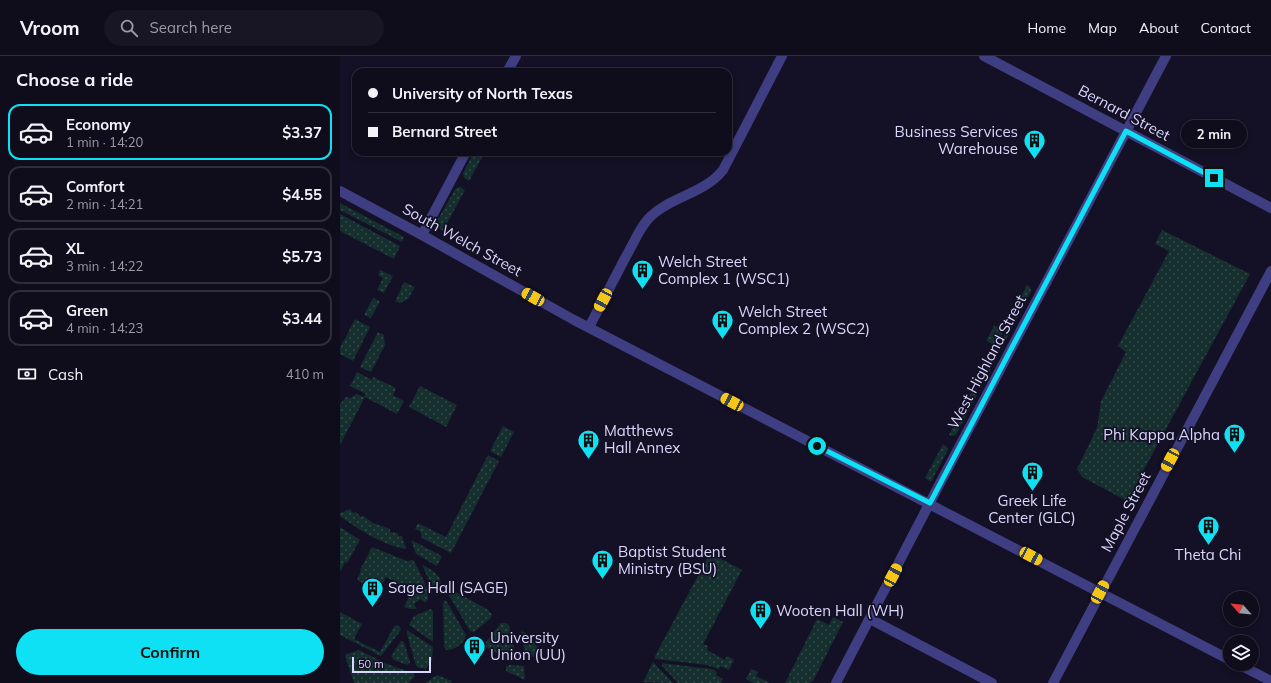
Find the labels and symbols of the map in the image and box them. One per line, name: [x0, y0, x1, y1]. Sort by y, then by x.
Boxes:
street label: Bernard Street: [1075, 80, 1173, 145]
callout: 2 min: [1181, 120, 1247, 148]
place label: Business Services Warehouse: [895, 122, 1018, 158]
building icon: Business Services Warehouse: [1021, 128, 1047, 161]
route end: [1205, 169, 1223, 187]
street label: South Welch Street: [399, 199, 525, 280]
place label: Welch Street Complex 1 (WSC1): [658, 252, 790, 288]
building icon: Welch Street Complex 1 (WSC1): [630, 258, 656, 291]
car: [520, 286, 546, 308]
car: [592, 287, 614, 313]
street label: West Highland Street: [943, 291, 1030, 432]
place label: Welch Street Complex 2 (WSC2): [738, 302, 870, 338]
building icon: Welch Street Complex 2 (WSC2): [710, 308, 736, 341]
car: [719, 391, 745, 413]
place label: Matthews Hall Annex: [604, 421, 680, 457]
building icon: Phi Kappa Alpha: [1222, 422, 1248, 455]
place label: Phi Kappa Alpha: [1103, 425, 1220, 444]
building icon: Matthews Hall Annex: [576, 427, 602, 460]
route start: [808, 437, 826, 455]
car: [1159, 447, 1181, 473]
building icon: Greek Life Center (GLC): [1019, 459, 1045, 492]
street label: Maple Street: [1097, 468, 1155, 555]
place label: Greek Life Center (GLC): [988, 491, 1076, 527]
building icon: Theta Chi: [1195, 513, 1221, 546]
place label: Baptist Student Ministry (BSU): [618, 542, 726, 578]
car: [1018, 545, 1044, 567]
place label: Theta Chi: [1175, 545, 1241, 564]
building icon: Baptist Student Ministry (BSU): [589, 548, 615, 581]
car: [882, 562, 904, 588]
building icon: Sage Hall (SAGE): [359, 575, 385, 608]
place label: Sage Hall (SAGE): [388, 578, 509, 597]
car: [1089, 579, 1111, 605]
north arrow: [1223, 591, 1259, 627]
building icon: Wooten Hall (WH): [747, 598, 773, 631]
place label: Wooten Hall (WH): [776, 601, 905, 620]
place label: University Union (UU): [490, 628, 566, 664]
building icon: University Union (UU): [462, 634, 488, 667]
scale bar: [352, 655, 431, 674]

